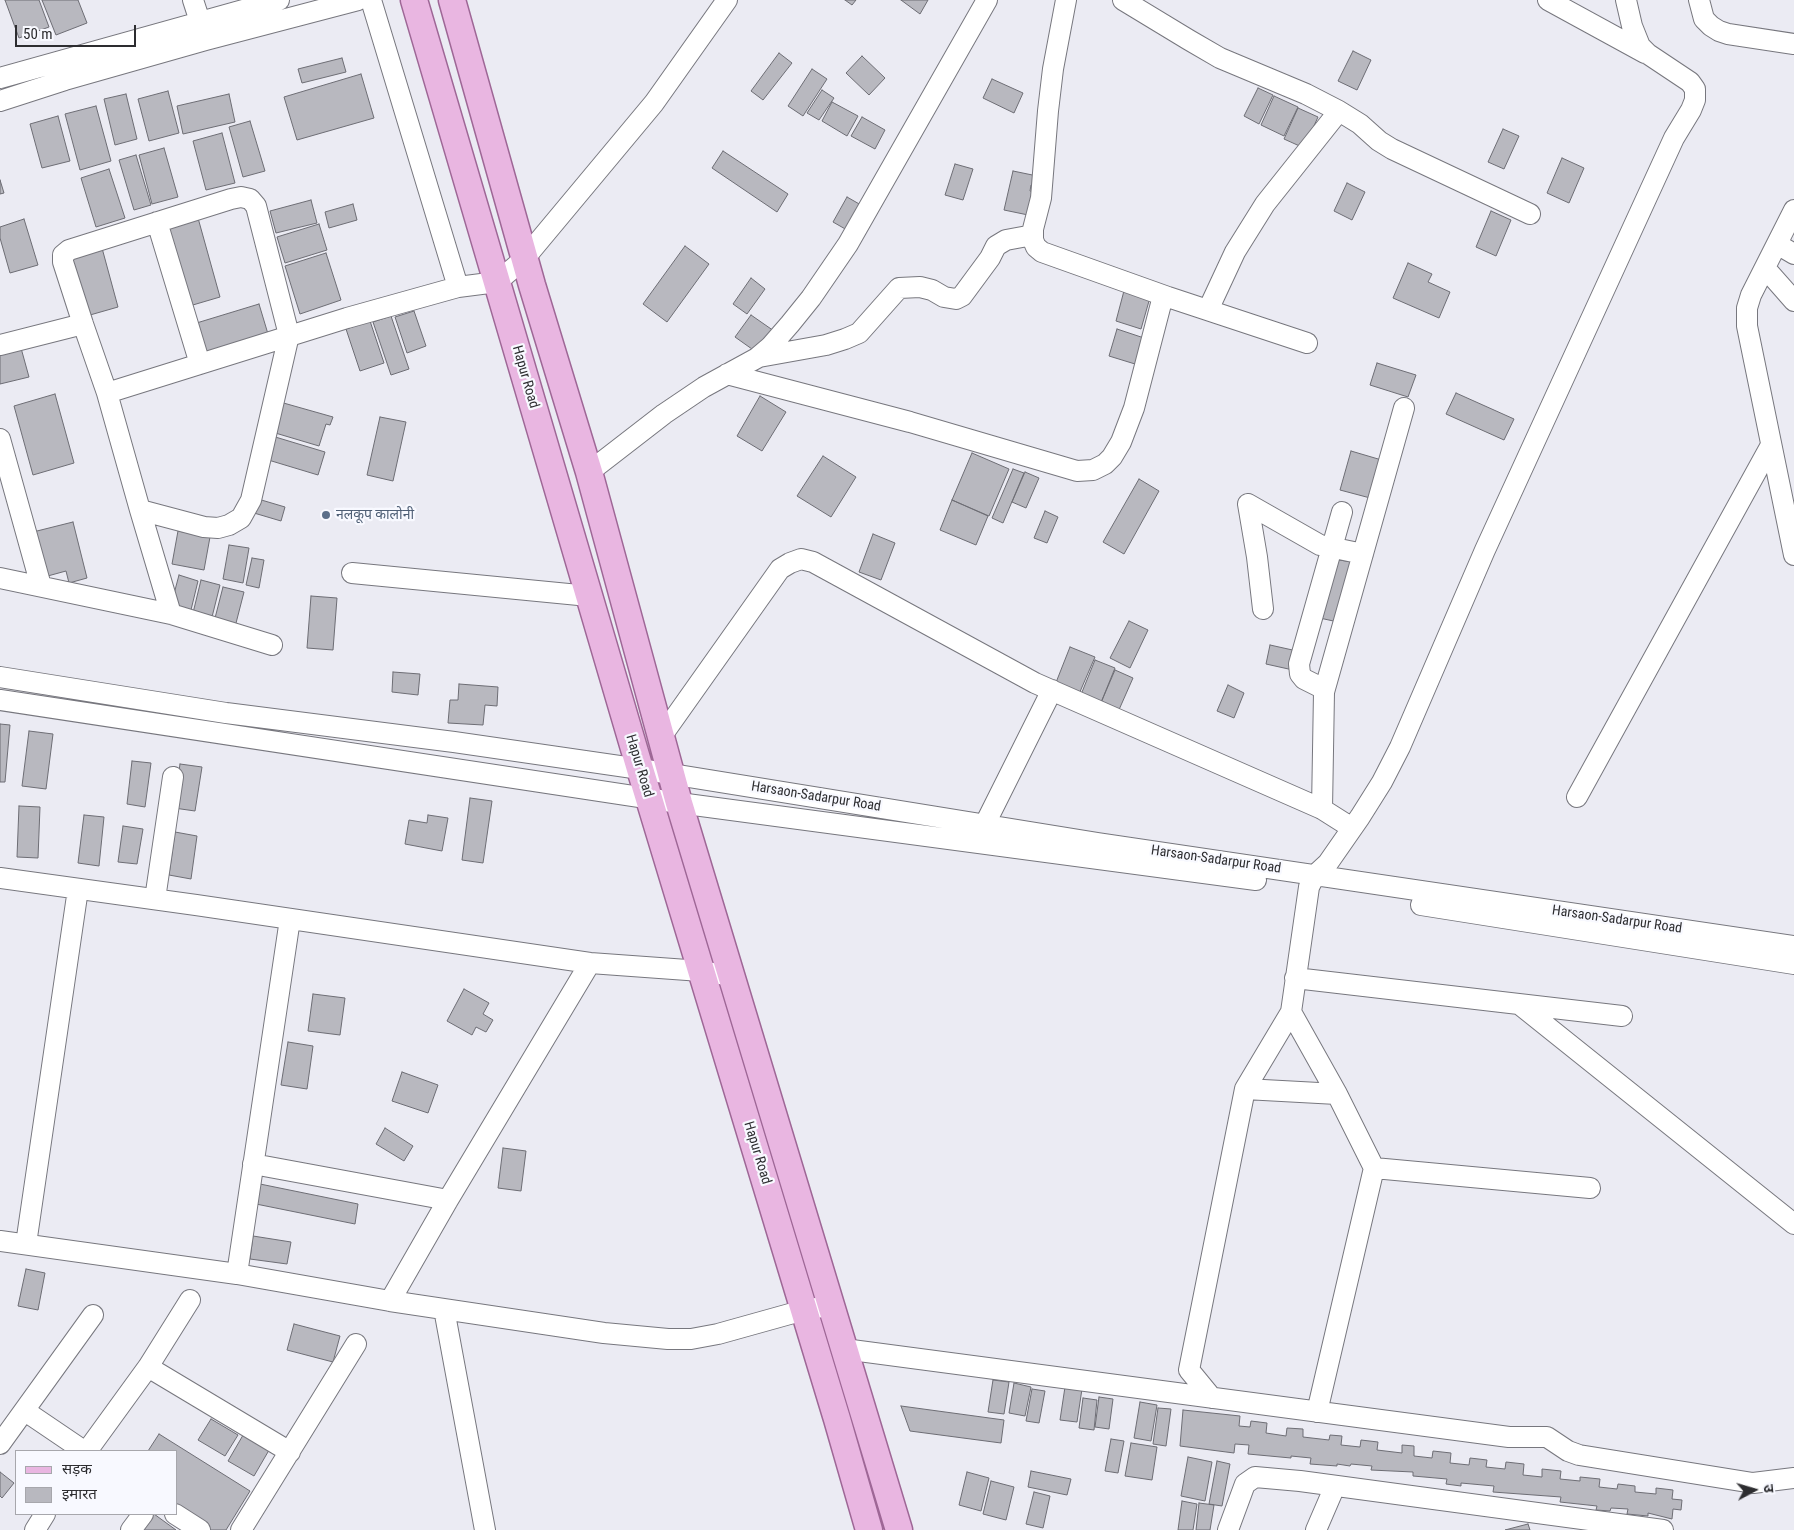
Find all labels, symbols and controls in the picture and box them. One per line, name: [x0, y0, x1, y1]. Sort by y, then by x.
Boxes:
scale bar: [18, 15, 139, 47]
text: 50 m: [23, 25, 53, 43]
street label: Hapur Road: [508, 344, 542, 410]
place label: नलकूप कालोनी: [336, 507, 414, 523]
marker: नलकूप कालोनी: [320, 509, 332, 521]
street label: Hapur Road: [622, 733, 656, 799]
street label: Harsaon-Sadarpur Road: [750, 778, 882, 816]
street label: Harsaon-Sadarpur Road: [1150, 843, 1282, 877]
street label: Harsaon-Sadarpur Road: [1551, 903, 1683, 937]
street label: Hapur Road: [740, 1120, 774, 1186]
legend: [15, 1450, 178, 1515]
text: सड़क: [62, 1460, 92, 1478]
north arrow: [1729, 1465, 1779, 1515]
text: उ: [1761, 1484, 1777, 1493]
text: इमारत: [62, 1485, 97, 1503]

